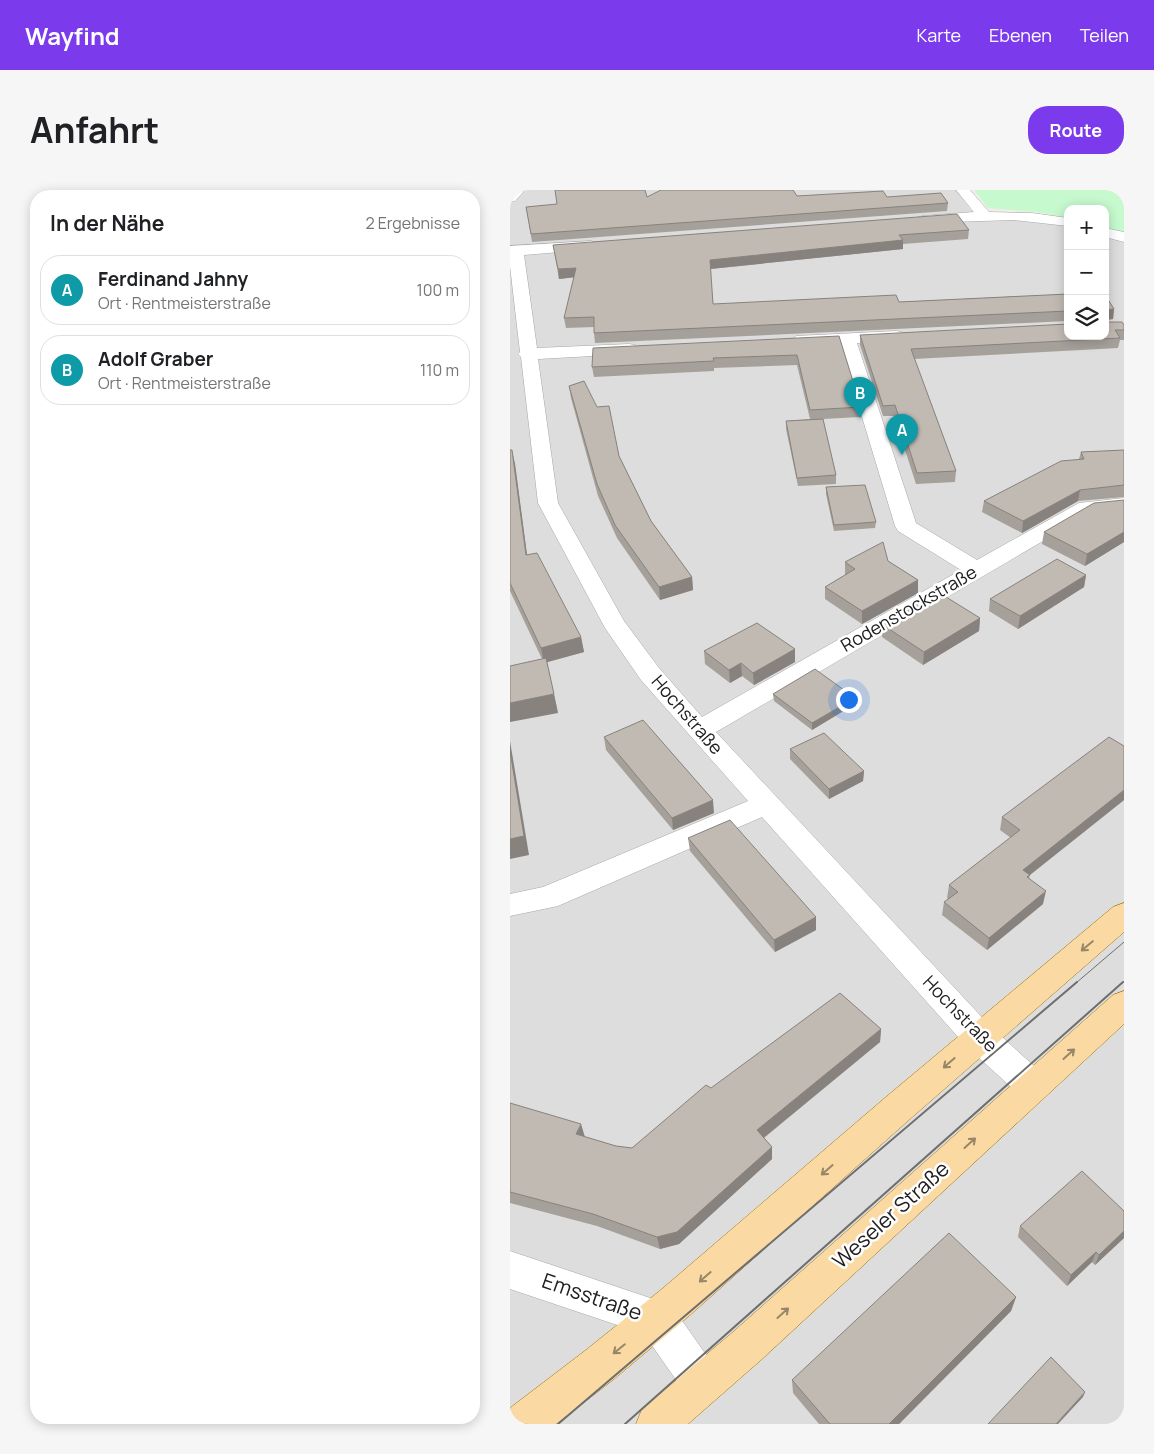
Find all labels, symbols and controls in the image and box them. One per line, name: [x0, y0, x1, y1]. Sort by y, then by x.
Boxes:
text: Wayfind: [25, 19, 120, 52]
text: Karte: [917, 23, 961, 47]
text: Ebenen: [989, 23, 1052, 47]
text: Teilen: [1080, 23, 1129, 47]
text: Anfahrt: [30, 106, 159, 154]
button: Route: [1028, 106, 1124, 154]
map controls: [1064, 205, 1109, 340]
button: +: [1064, 205, 1109, 250]
text: In der Nähe: [50, 209, 164, 237]
text: 2 Ergebnisse: [365, 212, 460, 234]
button: −: [1064, 250, 1109, 295]
text: Ferdinand Jahny: [98, 266, 248, 292]
text: A: [62, 279, 72, 301]
text: 100 m: [416, 279, 459, 301]
text: Ort · Rentmeisterstraße: [98, 292, 271, 314]
button: layers: [1064, 295, 1109, 340]
text: Adolf Graber: [98, 346, 213, 372]
text: B: [62, 359, 72, 381]
text: 110 m: [420, 359, 459, 381]
text: Ort · Rentmeisterstraße: [98, 372, 271, 394]
pin: B: [844, 377, 876, 418]
pin: A: [886, 414, 918, 455]
street label: Rodenstockstraße: [836, 559, 981, 657]
street label: Hochstraße: [647, 670, 729, 759]
your location: [836, 687, 862, 713]
one-way arrow: [1080, 941, 1093, 952]
street label: Hochstraße: [918, 970, 1003, 1057]
one-way arrow: [1062, 1048, 1075, 1059]
one-way arrow: [943, 1057, 956, 1068]
one-way arrow: [964, 1137, 977, 1149]
street label: Weseler Straße: [826, 1154, 955, 1274]
one-way arrow: [821, 1164, 834, 1176]
street label: Emsstraße: [539, 1266, 646, 1326]
one-way arrow: [699, 1271, 712, 1283]
one-way arrow: [776, 1307, 789, 1319]
one-way arrow: [613, 1344, 626, 1355]

